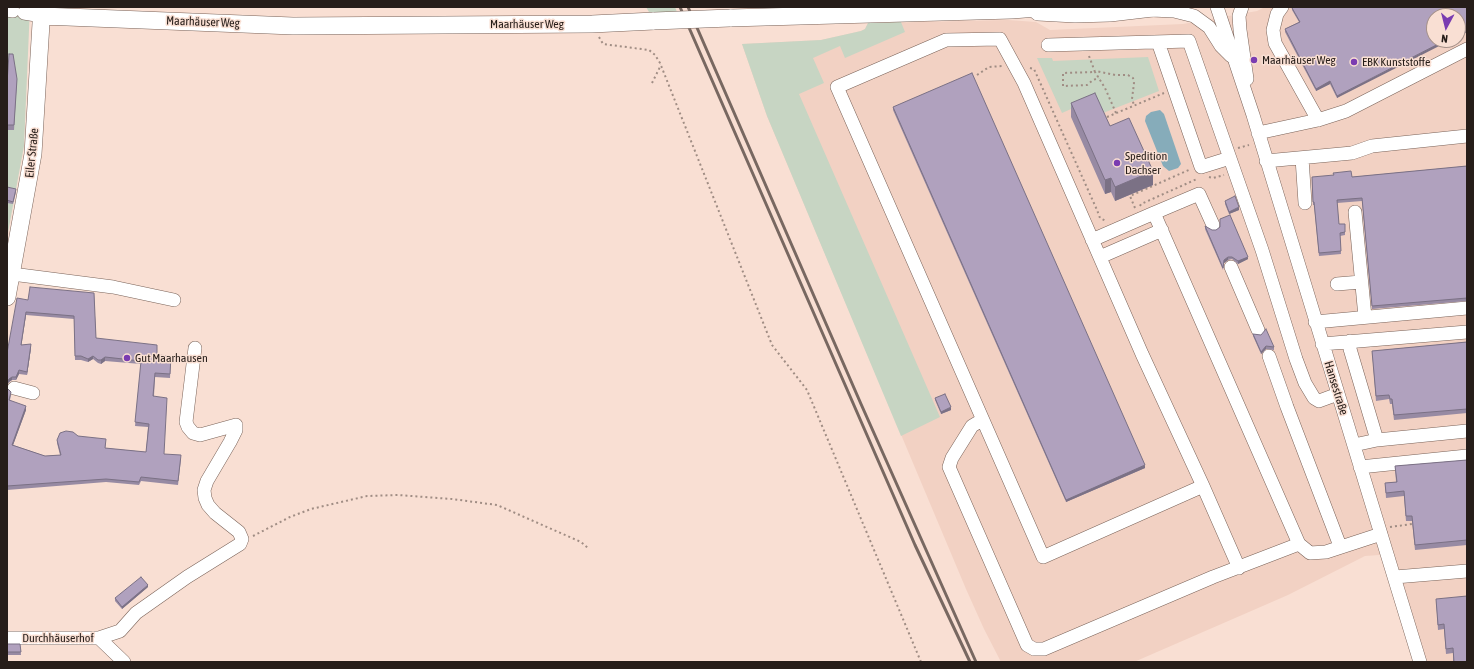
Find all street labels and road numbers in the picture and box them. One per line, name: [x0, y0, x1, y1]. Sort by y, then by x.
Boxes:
street label: Maarhäuser Weg: [166, 14, 240, 30]
street label: Maarhäuser Weg: [490, 17, 564, 31]
street label: Eiler Straße: [22, 127, 42, 179]
street label: Hansestraße: [1321, 359, 1351, 417]
street label: Durchhäuserhof: [22, 631, 94, 645]

